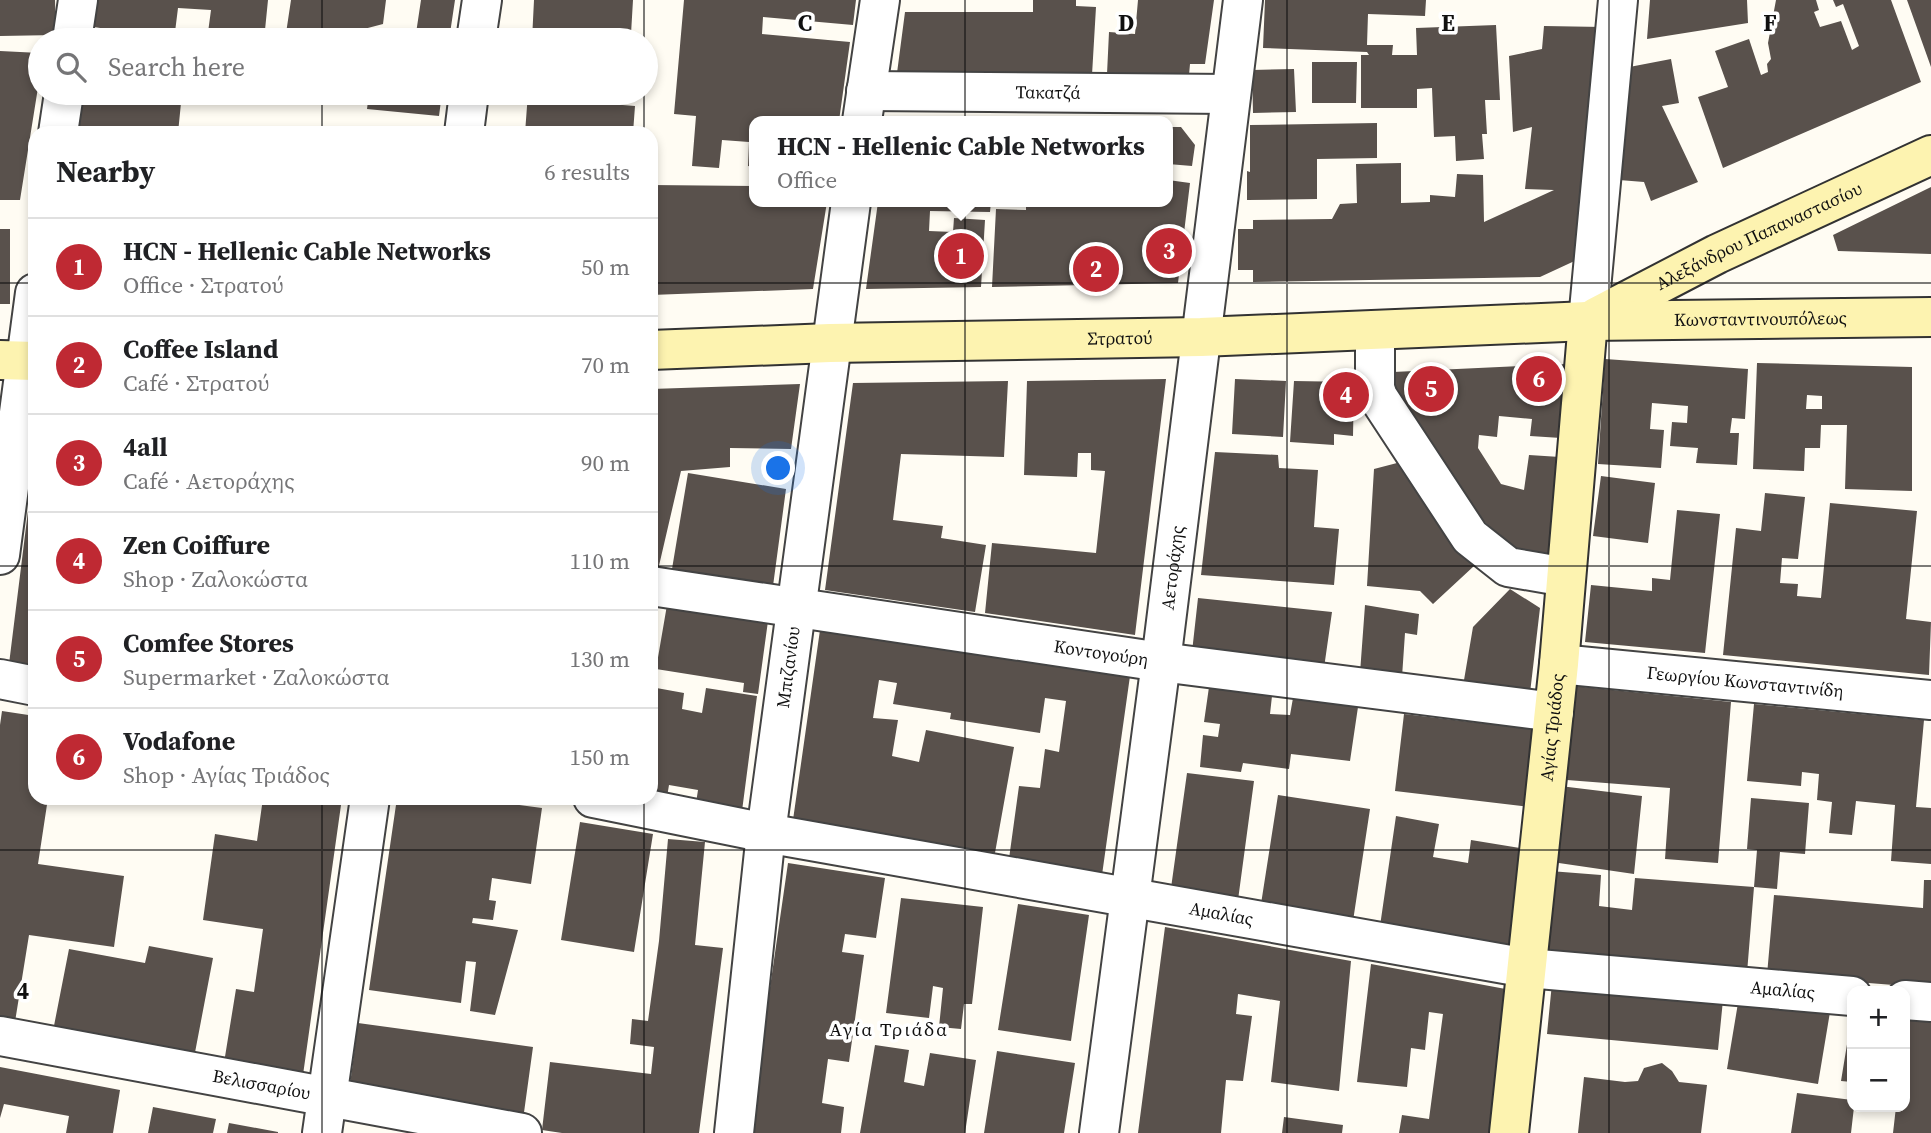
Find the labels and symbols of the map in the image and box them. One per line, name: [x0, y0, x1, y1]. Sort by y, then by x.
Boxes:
text: C: [798, 7, 812, 39]
text: D: [1118, 7, 1134, 39]
text: E: [1441, 7, 1455, 39]
text: F: [1763, 7, 1777, 39]
street label: Τακατζά: [1015, 79, 1081, 105]
street label: Αλεξάνδρου Παπαναστασίου: [1651, 176, 1866, 296]
pin: 3: [1146, 225, 1192, 277]
pin: 1: [938, 230, 984, 282]
pin: 2: [1073, 243, 1119, 295]
street label: Κωνσταντινουπόλεως: [1674, 305, 1847, 332]
street label: Στρατού: [1087, 325, 1152, 351]
pin: 6: [1516, 353, 1562, 405]
pin: 5: [1408, 363, 1454, 415]
pin: 4: [1323, 369, 1369, 421]
your location: [761, 451, 795, 485]
street label: Αετοράχης: [1155, 524, 1190, 611]
street label: Μπιζανίου: [770, 625, 806, 710]
street label: Κοντογούρη: [1052, 633, 1150, 672]
street label: Γεωργίου Κωνσταντινίδη: [1646, 660, 1845, 703]
street label: Αγίας Τριάδος: [1534, 672, 1570, 782]
street label: Αμαλίας: [1187, 895, 1255, 931]
street label: Αμαλίας: [1749, 974, 1816, 1005]
text: 4: [17, 975, 29, 1007]
district label: Αγία Τριάδα: [829, 1016, 949, 1042]
street label: Βελισσαρίου: [211, 1063, 313, 1105]

